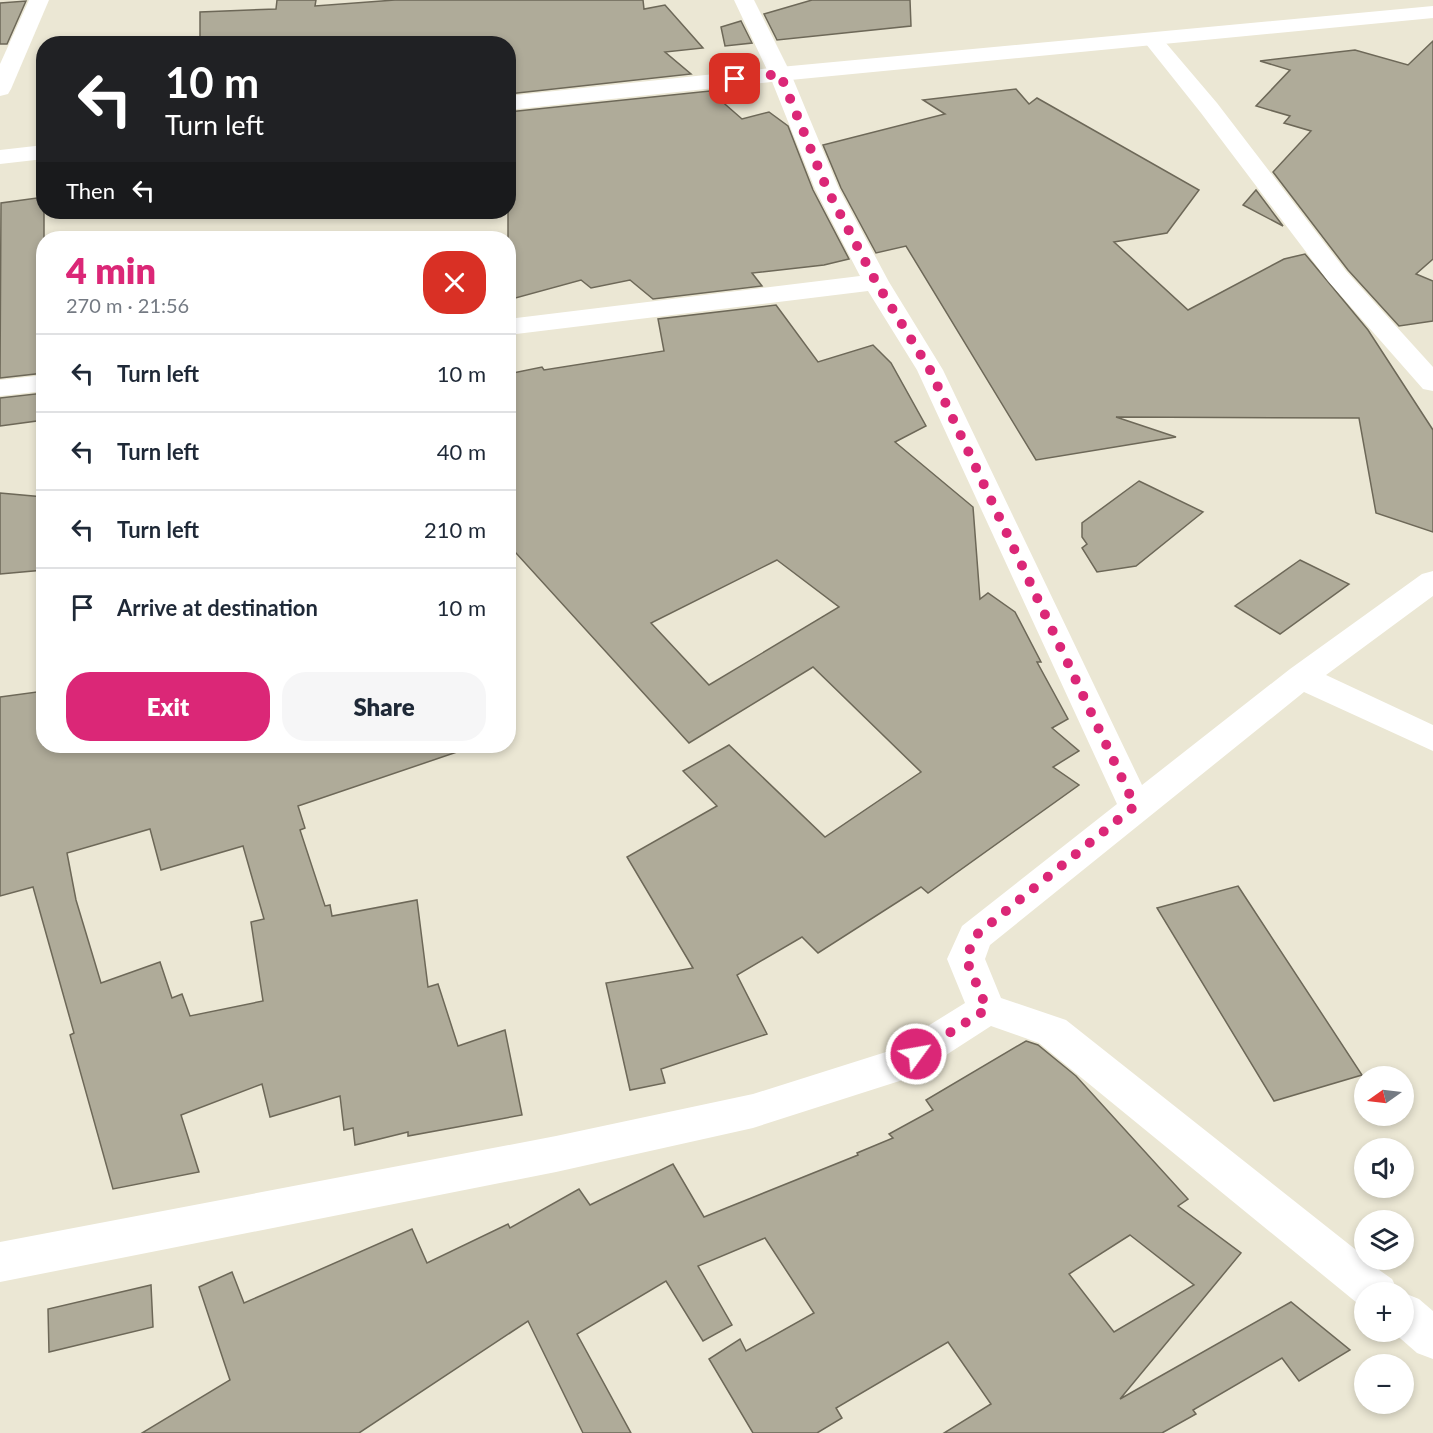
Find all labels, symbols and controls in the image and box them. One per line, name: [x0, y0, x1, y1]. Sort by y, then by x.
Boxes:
pin: [709, 53, 760, 104]
text: 10 m: [165, 57, 259, 107]
icon: left: [66, 60, 144, 138]
icon: arrive: [718, 62, 751, 95]
text: Turn left: [165, 108, 264, 141]
icon: left: [127, 174, 160, 207]
text: Then: [66, 177, 115, 204]
text: 4 min: [66, 248, 156, 292]
button: close: [423, 251, 486, 314]
text: 270 m · 21:56: [66, 293, 189, 317]
icon: left: [66, 357, 99, 390]
text: Turn left: [117, 360, 199, 387]
text: 10 m: [437, 360, 486, 387]
icon: left: [66, 435, 99, 468]
text: Turn left: [117, 438, 199, 465]
text: 40 m: [437, 438, 486, 465]
icon: left: [66, 513, 99, 546]
text: Turn left: [117, 516, 199, 543]
text: 210 m: [424, 516, 486, 543]
icon: arrive: [66, 591, 99, 624]
text: Arrive at destination: [117, 594, 318, 621]
text: 10 m: [437, 594, 486, 621]
button: Exit: [66, 672, 270, 741]
button: Share: [282, 672, 486, 741]
position arrow: [884, 1022, 948, 1086]
north arrow: [1354, 1066, 1414, 1126]
map controls: [1354, 1066, 1414, 1414]
button: sound: [1354, 1138, 1414, 1198]
button: layers: [1354, 1210, 1414, 1270]
button: +: [1354, 1282, 1414, 1342]
button: −: [1354, 1354, 1414, 1414]

